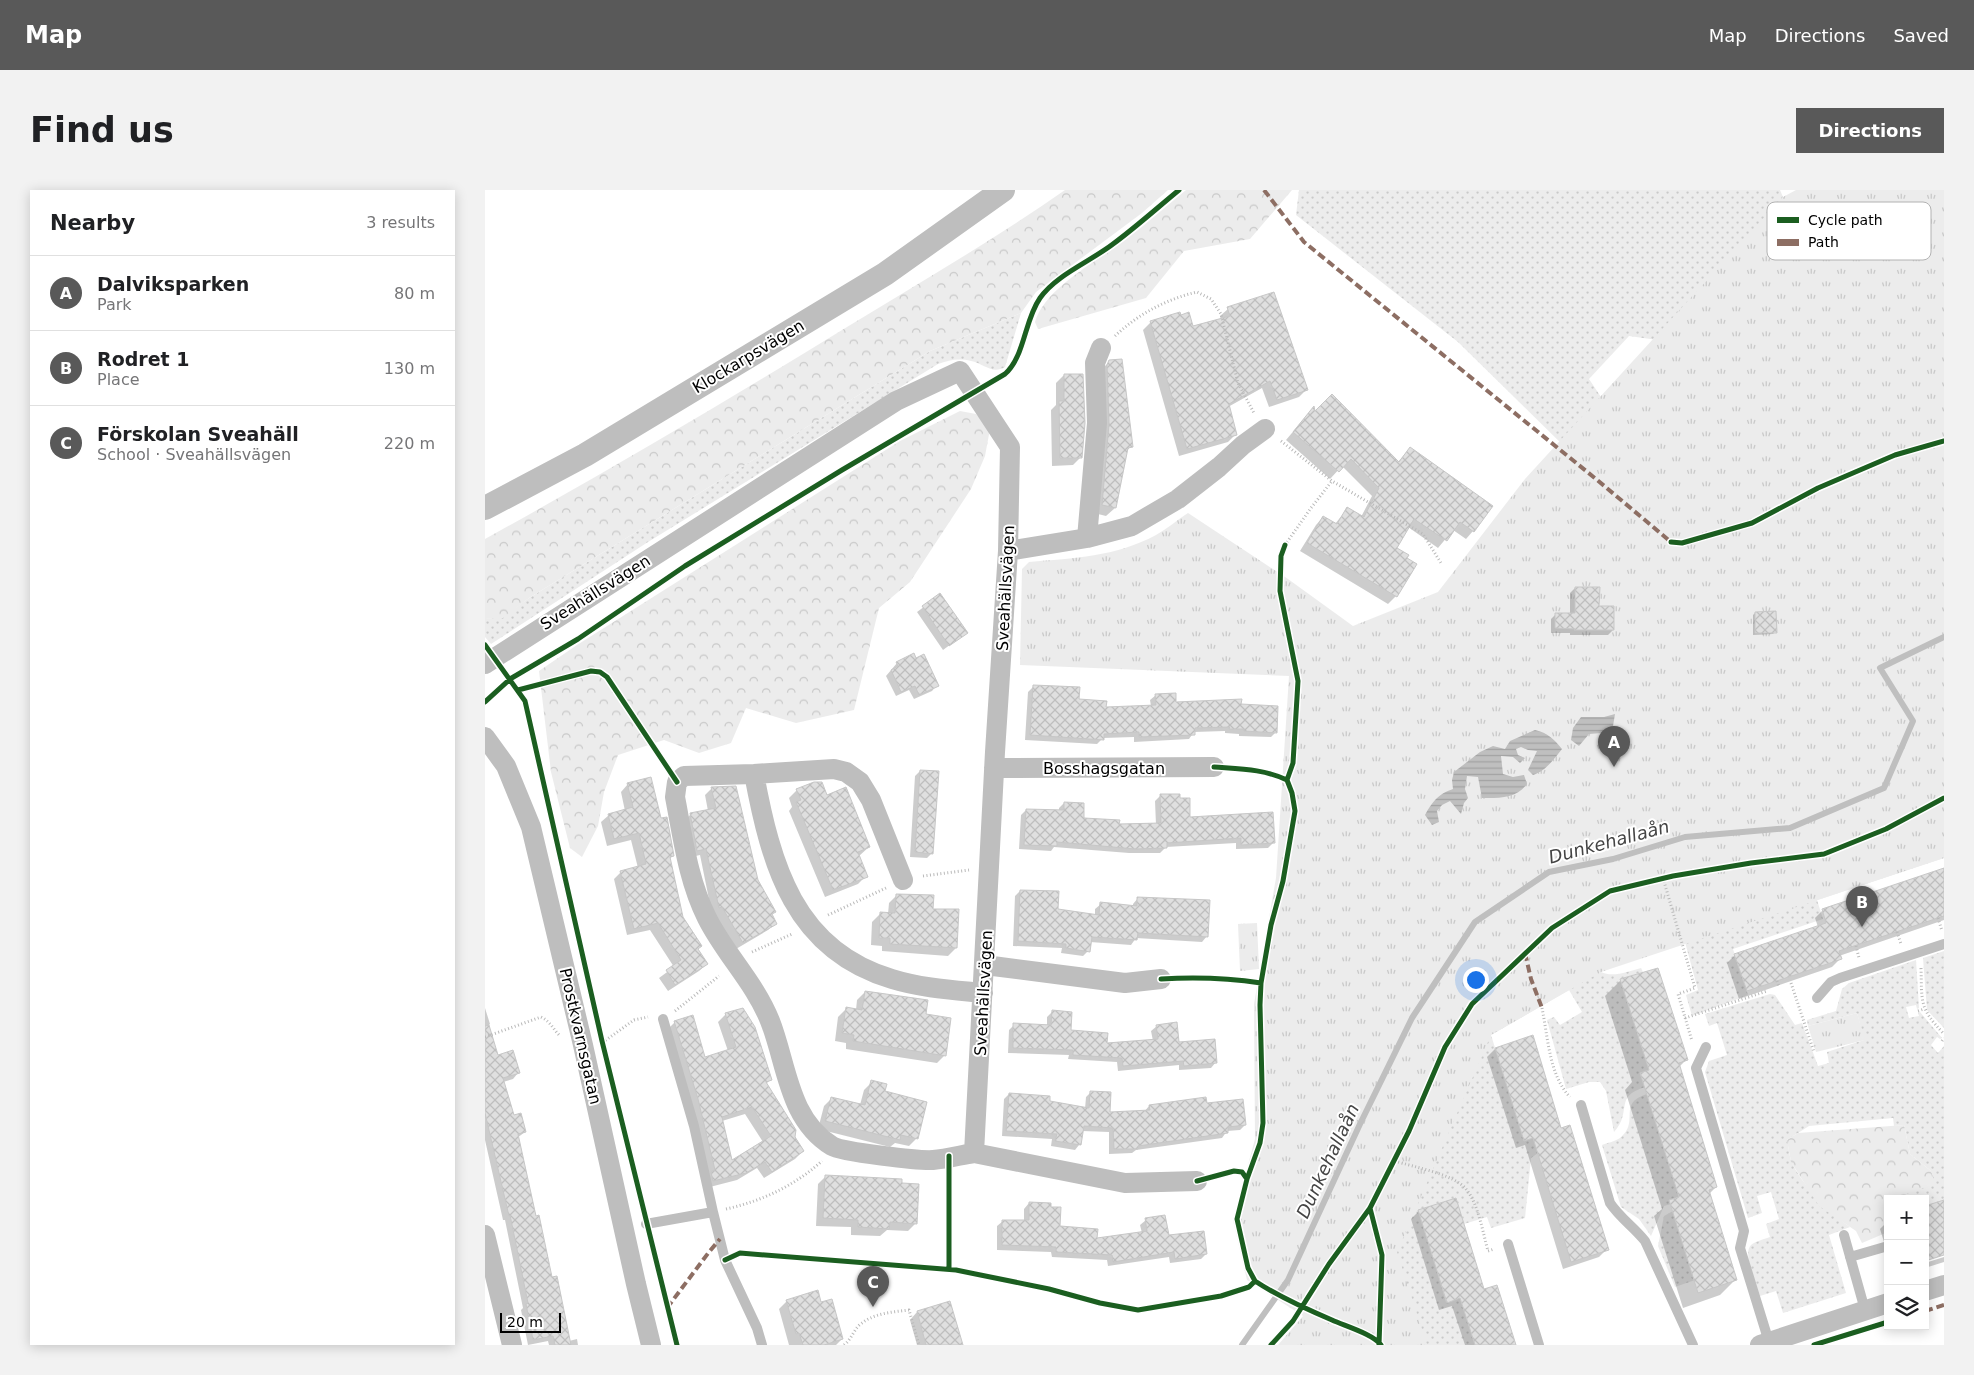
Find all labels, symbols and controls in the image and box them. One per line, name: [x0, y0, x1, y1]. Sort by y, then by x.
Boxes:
text: Map: [25, 21, 82, 49]
text: Map: [1709, 25, 1747, 46]
text: Directions: [1775, 25, 1865, 46]
text: Saved: [1893, 25, 1949, 46]
button: Directions: [1796, 108, 1944, 153]
text: Find us: [30, 110, 174, 150]
legend: [1767, 202, 1931, 260]
text: Nearby: [50, 211, 135, 235]
text: Cycle path: [1808, 212, 1883, 228]
text: 3 results: [366, 213, 435, 232]
text: Path: [1808, 234, 1839, 250]
text: Dalviksparken: [97, 273, 249, 295]
text: A: [60, 284, 72, 303]
text: 80 m: [394, 284, 435, 303]
text: Park: [97, 295, 132, 314]
street label: Klockarpsvägen: [689, 316, 807, 397]
text: Rodret 1: [97, 348, 189, 370]
text: B: [60, 359, 72, 378]
text: 130 m: [384, 359, 435, 378]
text: Place: [97, 370, 140, 389]
text: Förskolan Sveahäll: [97, 423, 299, 445]
text: C: [60, 434, 72, 453]
text: 220 m: [384, 434, 435, 453]
text: School · Sveahällsvägen: [97, 445, 291, 464]
street label: Sveahällsvägen: [993, 525, 1018, 651]
street label: Sveahällsvägen: [537, 551, 654, 634]
pin: A: [1598, 726, 1630, 767]
street label: Bosshagsgatan: [1043, 759, 1165, 778]
water label: Dunkehallaån: [1546, 815, 1672, 868]
pin: B: [1846, 886, 1878, 927]
street label: Sveahällsvägen: [971, 930, 996, 1056]
street label: Prostkvarnsgatan: [556, 966, 605, 1106]
your location: [1463, 967, 1489, 993]
water label: Dunkehallaån: [1292, 1100, 1363, 1221]
map controls: [1884, 1195, 1929, 1330]
button: +: [1884, 1195, 1929, 1240]
button: −: [1884, 1240, 1929, 1285]
pin: C: [857, 1266, 889, 1307]
button: layers: [1884, 1285, 1929, 1330]
scale bar: [500, 1310, 561, 1333]
text: 20 m: [507, 1314, 543, 1330]

